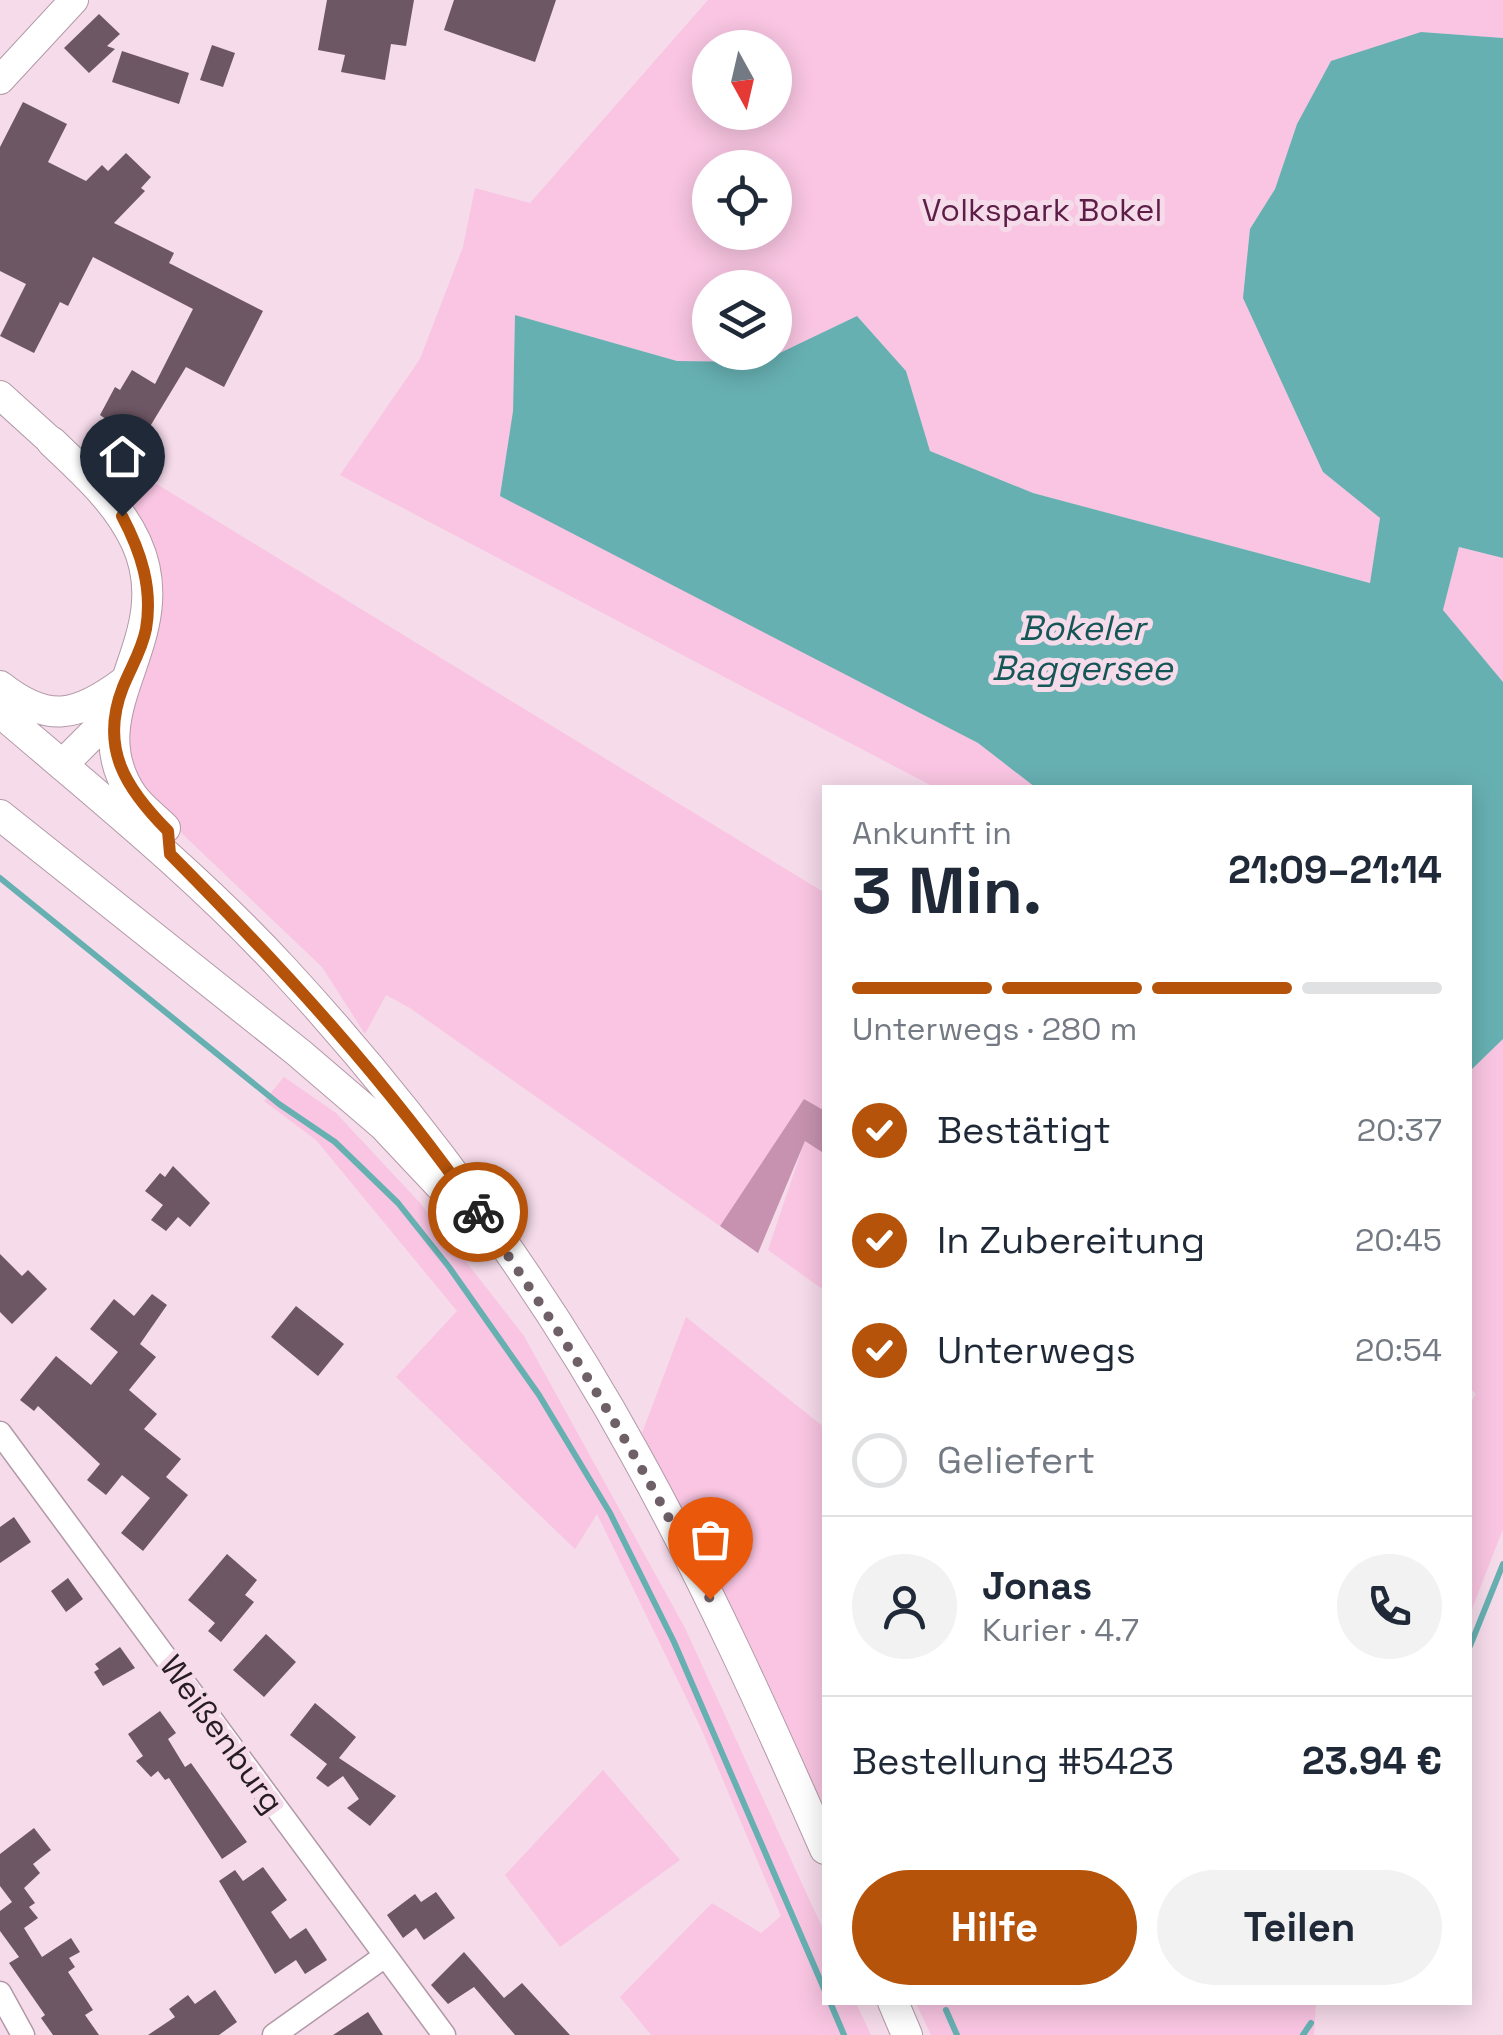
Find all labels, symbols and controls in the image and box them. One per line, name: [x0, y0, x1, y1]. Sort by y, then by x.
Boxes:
north arrow: [692, 30, 792, 130]
map controls: [692, 30, 792, 370]
button: locate: [692, 150, 792, 250]
park label: Volkspark Bokel: [922, 190, 1162, 230]
button: layers: [692, 270, 792, 370]
pin: [80, 414, 165, 517]
icon: home: [95, 429, 150, 484]
water label: Bokeler Baggersee: [991, 606, 1174, 690]
text: Ankunft in: [852, 813, 1012, 853]
text: 21:09–21:14: [1228, 846, 1442, 894]
text: 3 Min.: [852, 849, 1042, 932]
text: Unterwegs · 280 m: [852, 1009, 1137, 1049]
icon: check: [852, 1103, 907, 1158]
text: Bestätigt: [937, 1106, 1111, 1154]
text: 20:37: [1357, 1110, 1442, 1150]
courier: [428, 1162, 528, 1262]
icon: bike: [451, 1185, 506, 1240]
icon: check: [852, 1213, 907, 1268]
text: In Zubereitung: [937, 1216, 1205, 1264]
text: 20:45: [1355, 1220, 1442, 1260]
icon: check: [852, 1323, 907, 1378]
text: Unterwegs: [937, 1326, 1136, 1374]
text: 20:54: [1355, 1330, 1442, 1370]
text: Geliefert: [937, 1436, 1095, 1484]
pin: [668, 1497, 753, 1600]
icon: bag: [683, 1512, 738, 1567]
button: person: [852, 1554, 957, 1659]
button: phone: [1337, 1554, 1442, 1659]
text: Jonas: [982, 1562, 1092, 1610]
text: Kurier · 4.7: [982, 1610, 1139, 1650]
street label: Weißenburg: [151, 1647, 293, 1821]
text: Bestellung #5423: [852, 1737, 1174, 1785]
text: 23.94 €: [1302, 1737, 1442, 1785]
button: Hilfe: [852, 1870, 1137, 1985]
button: Teilen: [1157, 1870, 1442, 1985]

